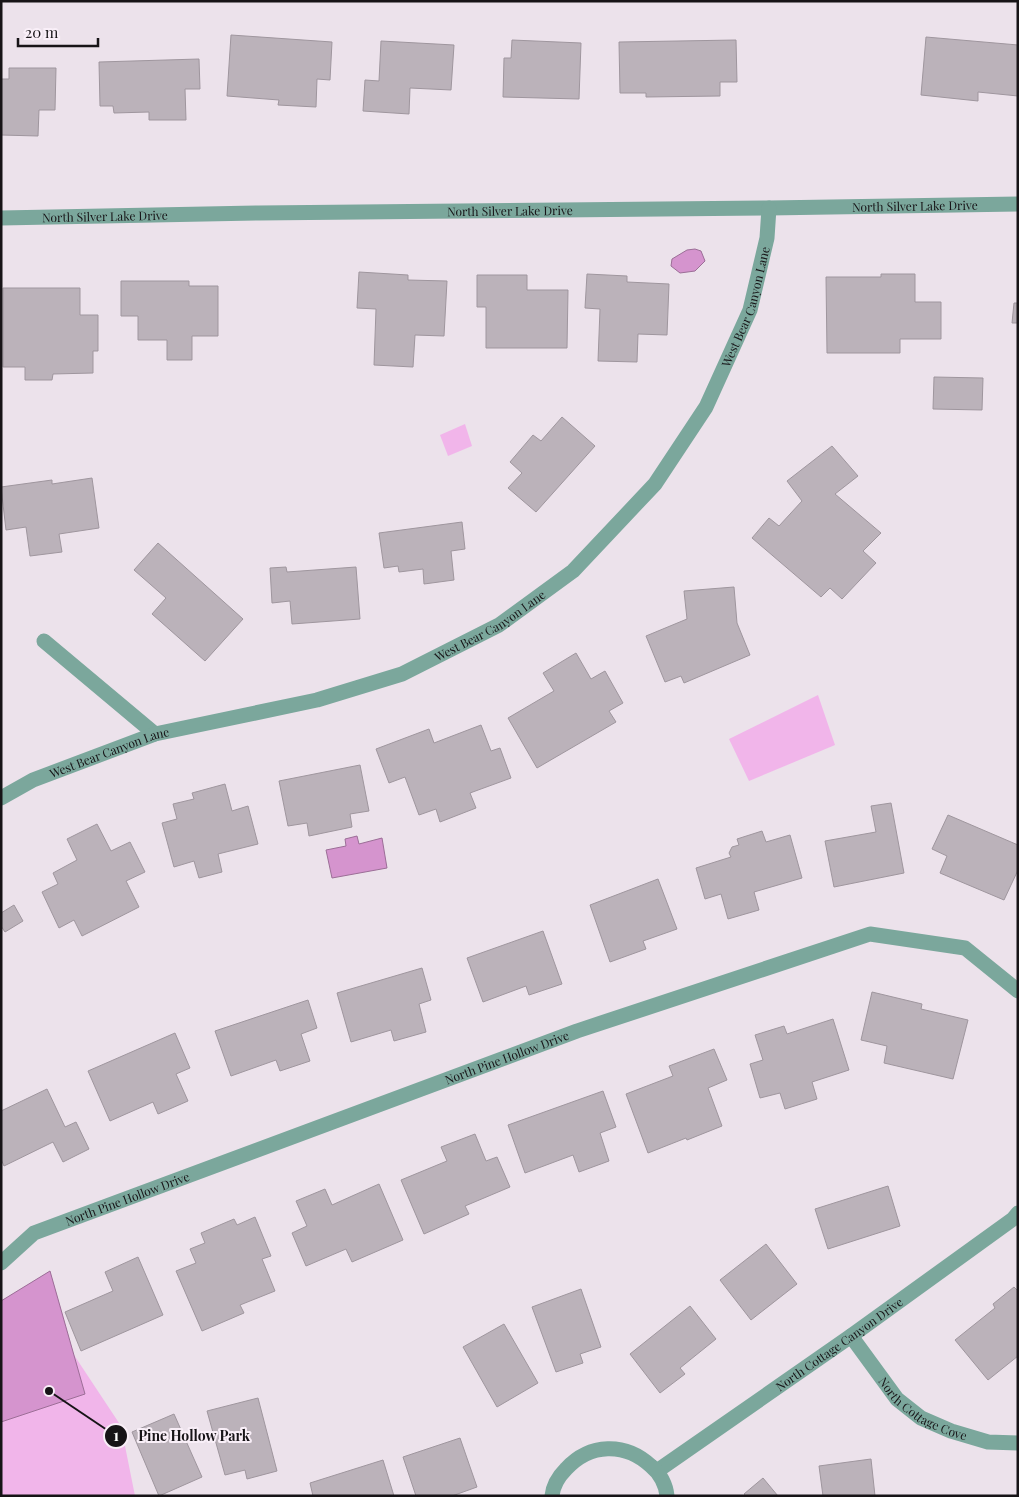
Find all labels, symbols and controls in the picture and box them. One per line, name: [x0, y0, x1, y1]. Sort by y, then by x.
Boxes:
scale bar: [18, 15, 98, 47]
text: 20 m: [25, 22, 59, 42]
street label: North Silver Lake Drive: [852, 197, 978, 215]
street label: North Silver Lake Drive: [447, 202, 573, 219]
street label: North Silver Lake Drive: [42, 207, 168, 225]
street label: West Bear Canyon Lane: [717, 245, 773, 370]
street label: West Bear Canyon Lane: [431, 586, 548, 665]
street label: West Bear Canyon Lane: [46, 723, 170, 781]
street label: North Pine Hollow Drive: [442, 1027, 571, 1088]
street label: North Pine Hollow Drive: [63, 1168, 191, 1229]
street label: North Cottage Canyon Drive: [772, 1293, 906, 1394]
street label: North Cottage Cove: [875, 1374, 969, 1443]
callout: Pine Hollow Park: [103, 1421, 260, 1450]
text: 1: [113, 1425, 119, 1445]
text: Pine Hollow Park: [138, 1426, 251, 1445]

